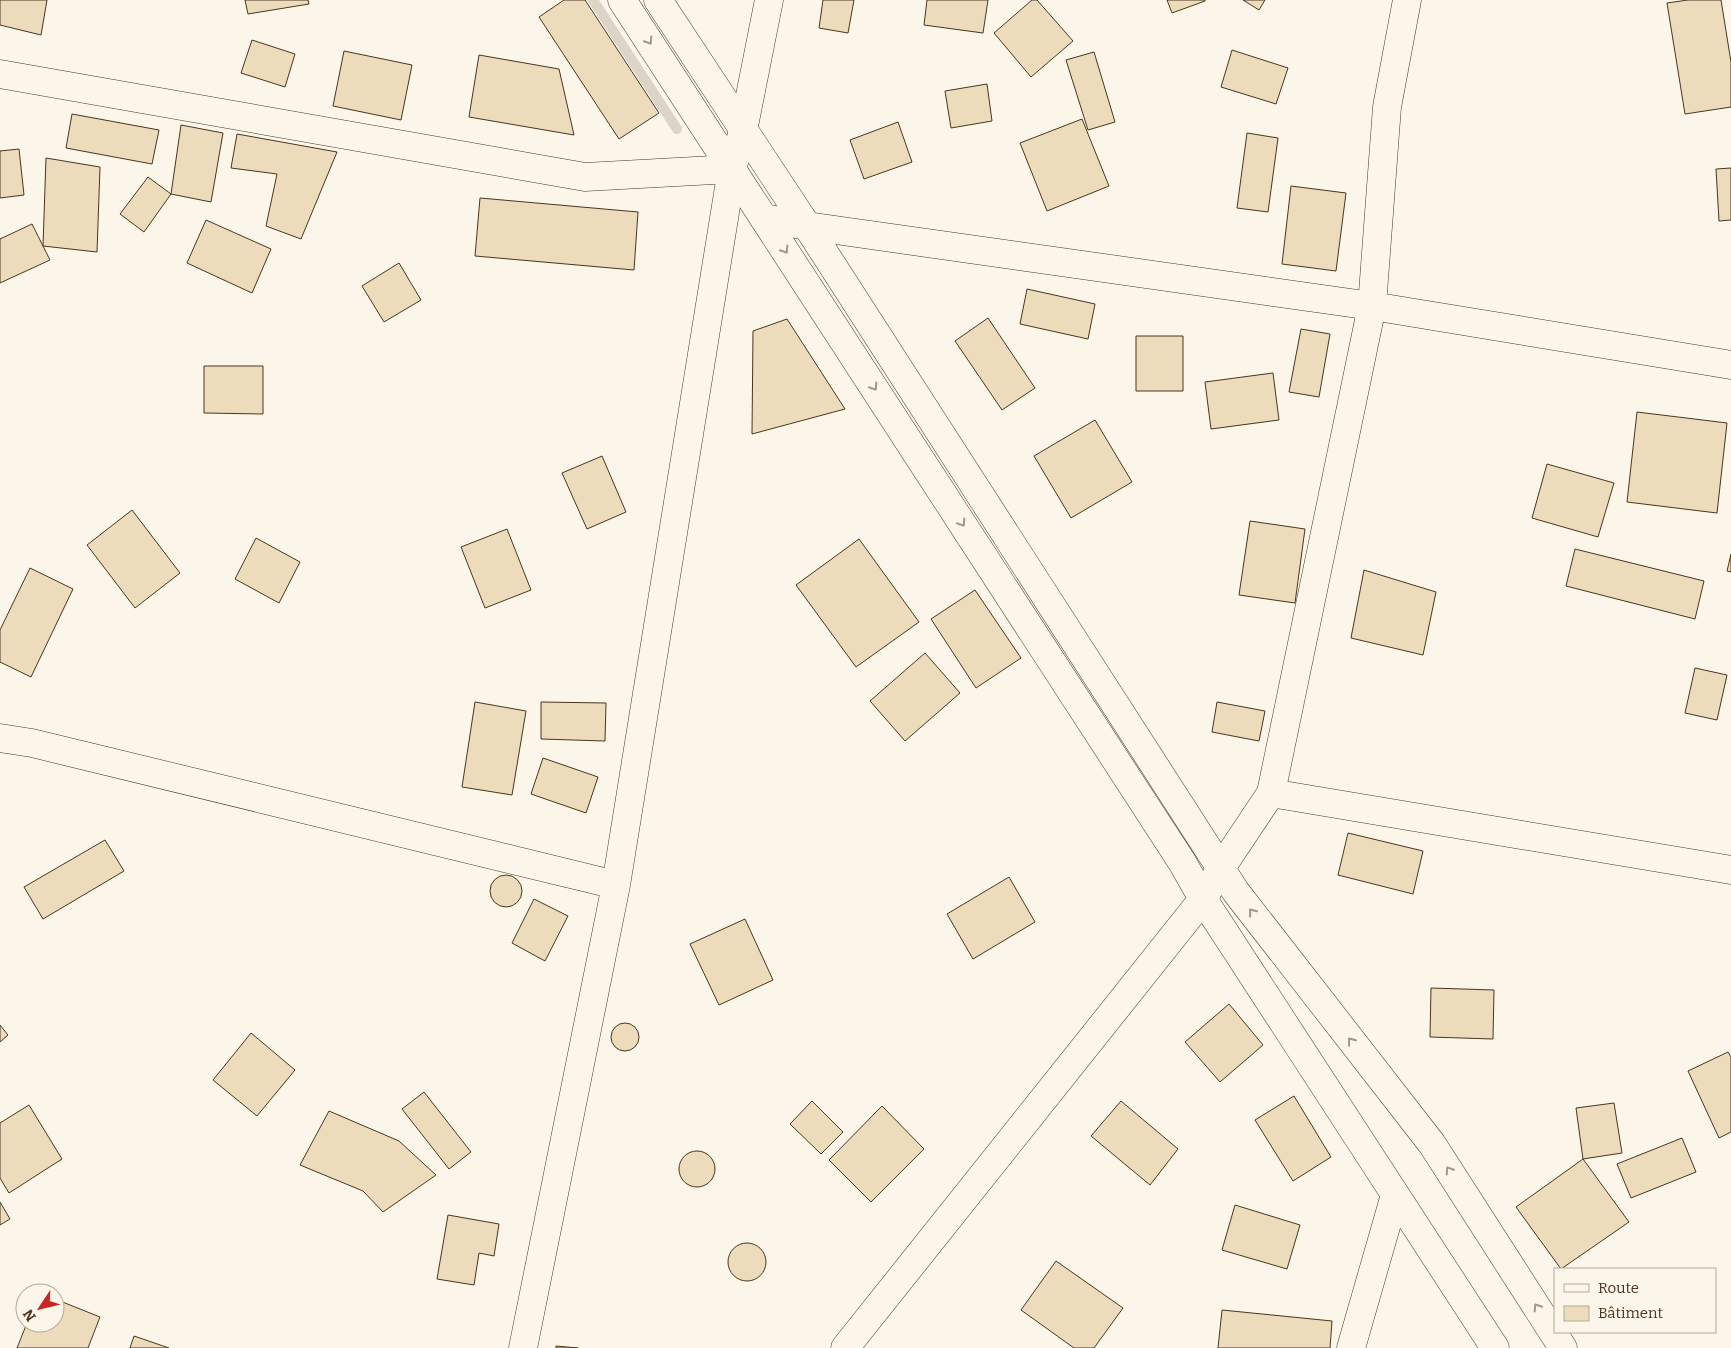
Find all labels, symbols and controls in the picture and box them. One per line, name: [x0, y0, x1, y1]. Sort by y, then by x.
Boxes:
one-way arrow: [643, 35, 652, 45]
one-way arrow: [779, 245, 789, 254]
one-way arrow: [868, 381, 877, 390]
one-way arrow: [956, 517, 965, 527]
one-way arrow: [1249, 909, 1257, 918]
one-way arrow: [1348, 1037, 1357, 1046]
one-way arrow: [1446, 1167, 1455, 1176]
legend: [1554, 1268, 1716, 1333]
text: Route: [1598, 1279, 1639, 1297]
north arrow: [15, 1283, 65, 1333]
one-way arrow: [1534, 1303, 1543, 1313]
text: Bâtiment: [1598, 1304, 1663, 1322]
text: N: [20, 1306, 40, 1324]

